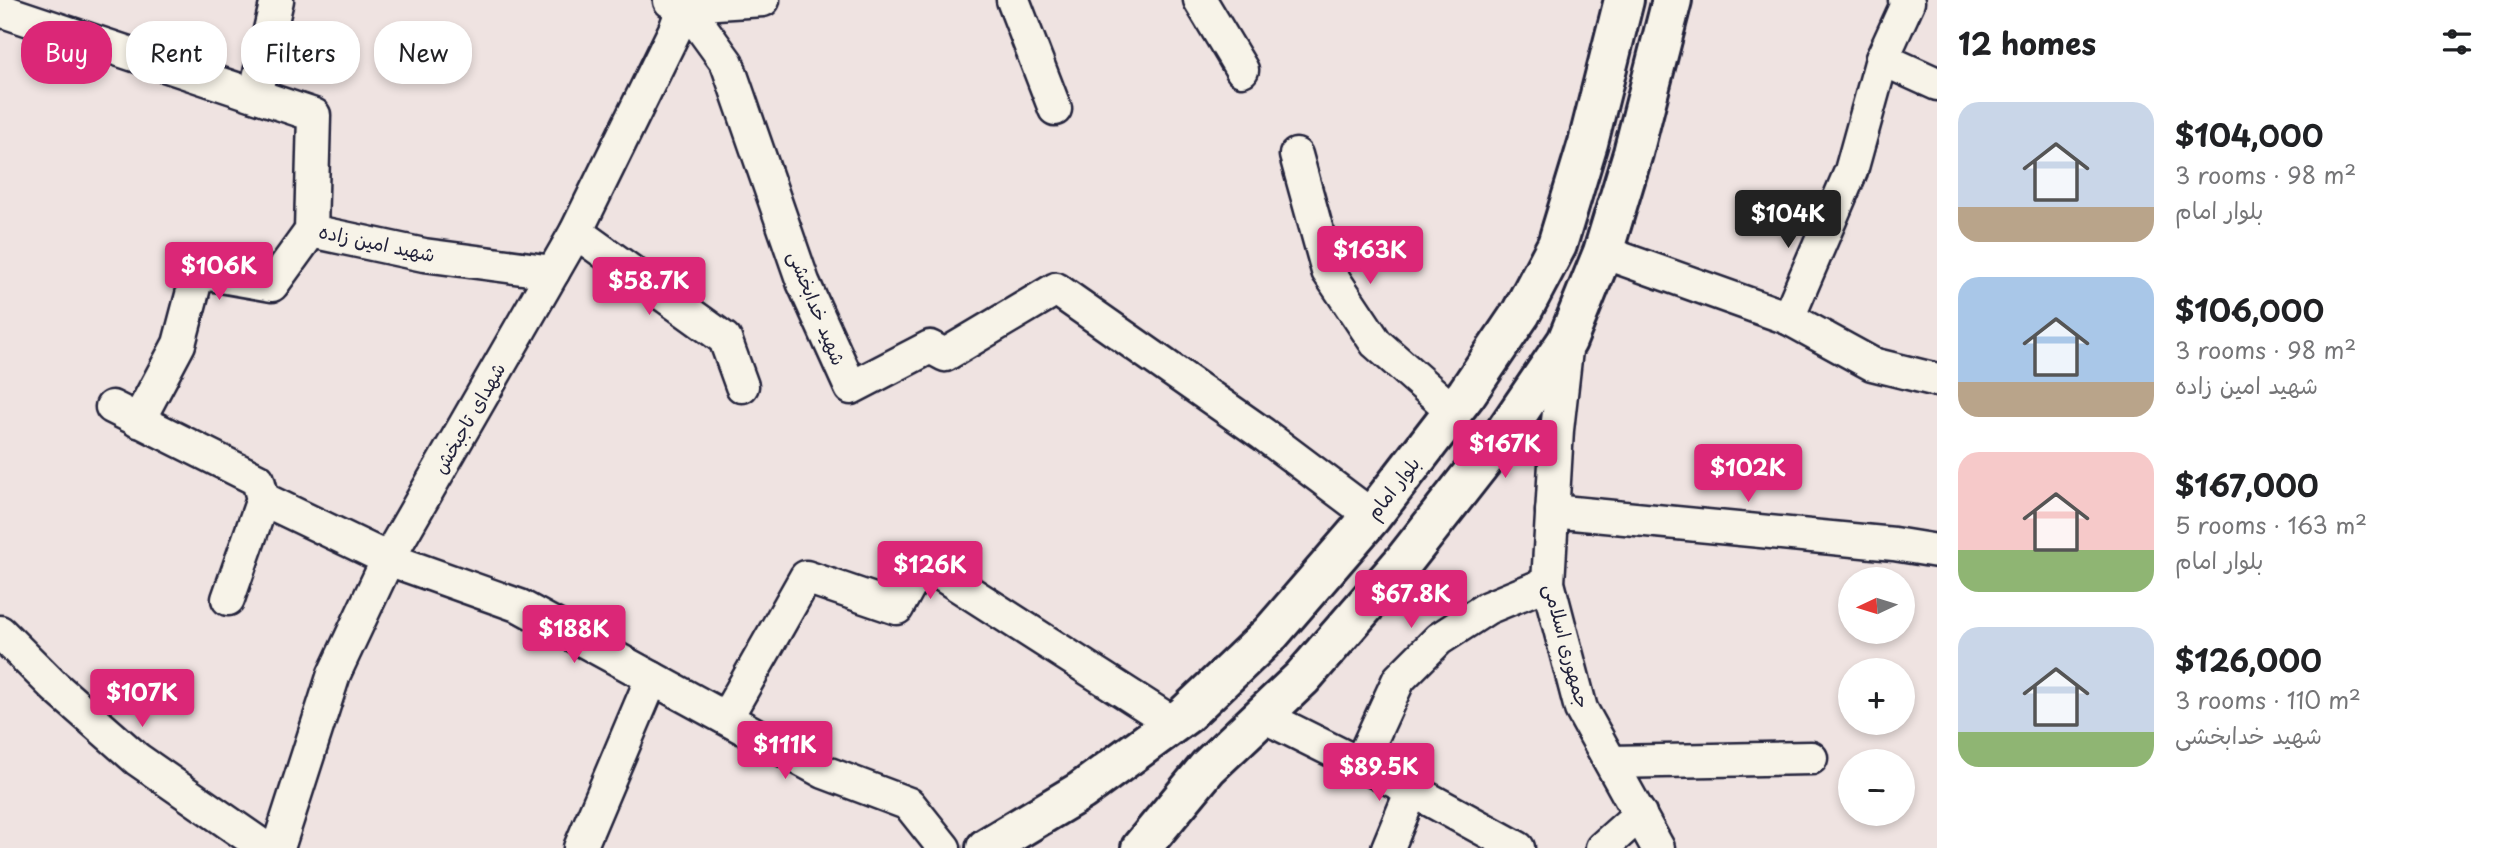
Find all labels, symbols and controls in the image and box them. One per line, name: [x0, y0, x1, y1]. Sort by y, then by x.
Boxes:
text: 12 homes: [1958, 20, 2096, 65]
chip: Buy: [21, 21, 112, 84]
chip: Rent: [126, 21, 227, 84]
chip: Filters: [241, 21, 360, 84]
chip: New: [374, 21, 472, 84]
icon: filters: [2438, 23, 2476, 61]
text: $104,000: [2175, 112, 2323, 157]
icon: home: [2014, 130, 2098, 214]
text: 3 rooms · 98 m²: [2175, 157, 2356, 192]
pin: $104K: [1739, 190, 1837, 250]
text: بلوار امام: [2175, 192, 2264, 227]
text: $104K: [1751, 195, 1825, 230]
street label: شهید امین زاده: [317, 216, 438, 268]
pin: $163K: [1321, 226, 1419, 286]
text: $163K: [1333, 231, 1407, 266]
pin: $106K: [170, 243, 268, 302]
street label: شهید خدابخشی: [782, 246, 854, 369]
text: $106K: [181, 247, 257, 282]
pin: $58.7K: [592, 258, 706, 317]
text: $58.7K: [609, 262, 689, 297]
text: $106,000: [2175, 287, 2324, 332]
icon: home: [2014, 305, 2098, 389]
text: 3 rooms · 98 m²: [2175, 332, 2356, 367]
street label: شهدای تاجبخش: [425, 357, 511, 478]
text: شهید امین زاده: [2175, 367, 2318, 402]
pin: $167K: [1456, 420, 1554, 480]
text: $167K: [1469, 425, 1541, 460]
pin: $102K: [1699, 444, 1797, 504]
text: $102K: [1710, 449, 1786, 484]
street label: بلوار امام: [1359, 450, 1427, 526]
text: $167,000: [2175, 462, 2319, 507]
icon: home: [2014, 480, 2098, 564]
text: 5 rooms · 163 m²: [2175, 507, 2367, 542]
pin: $126K: [881, 542, 979, 601]
text: بلوار امام: [2175, 542, 2264, 577]
text: $126K: [893, 546, 967, 581]
north arrow: [1838, 567, 1914, 644]
map controls: [1838, 567, 1915, 826]
pin: $67.8K: [1354, 570, 1468, 630]
text: $67.8K: [1371, 575, 1451, 610]
street label: جمهوری اسلامی: [1538, 580, 1598, 711]
pin: $188K: [525, 606, 623, 665]
text: $188K: [539, 610, 609, 645]
text: $126,000: [2175, 637, 2322, 682]
icon: home: [2014, 655, 2098, 739]
button: +: [1838, 658, 1915, 735]
pin: $107K: [93, 670, 191, 729]
text: $107K: [106, 674, 178, 709]
text: 3 rooms · 110 m²: [2175, 682, 2361, 717]
text: شهید خدابخشی: [2175, 717, 2322, 752]
pin: $111K: [736, 722, 834, 781]
text: $111K: [753, 726, 817, 761]
pin: $89.5K: [1322, 744, 1436, 803]
text: $89.5K: [1339, 748, 1419, 783]
button: −: [1838, 749, 1915, 826]

